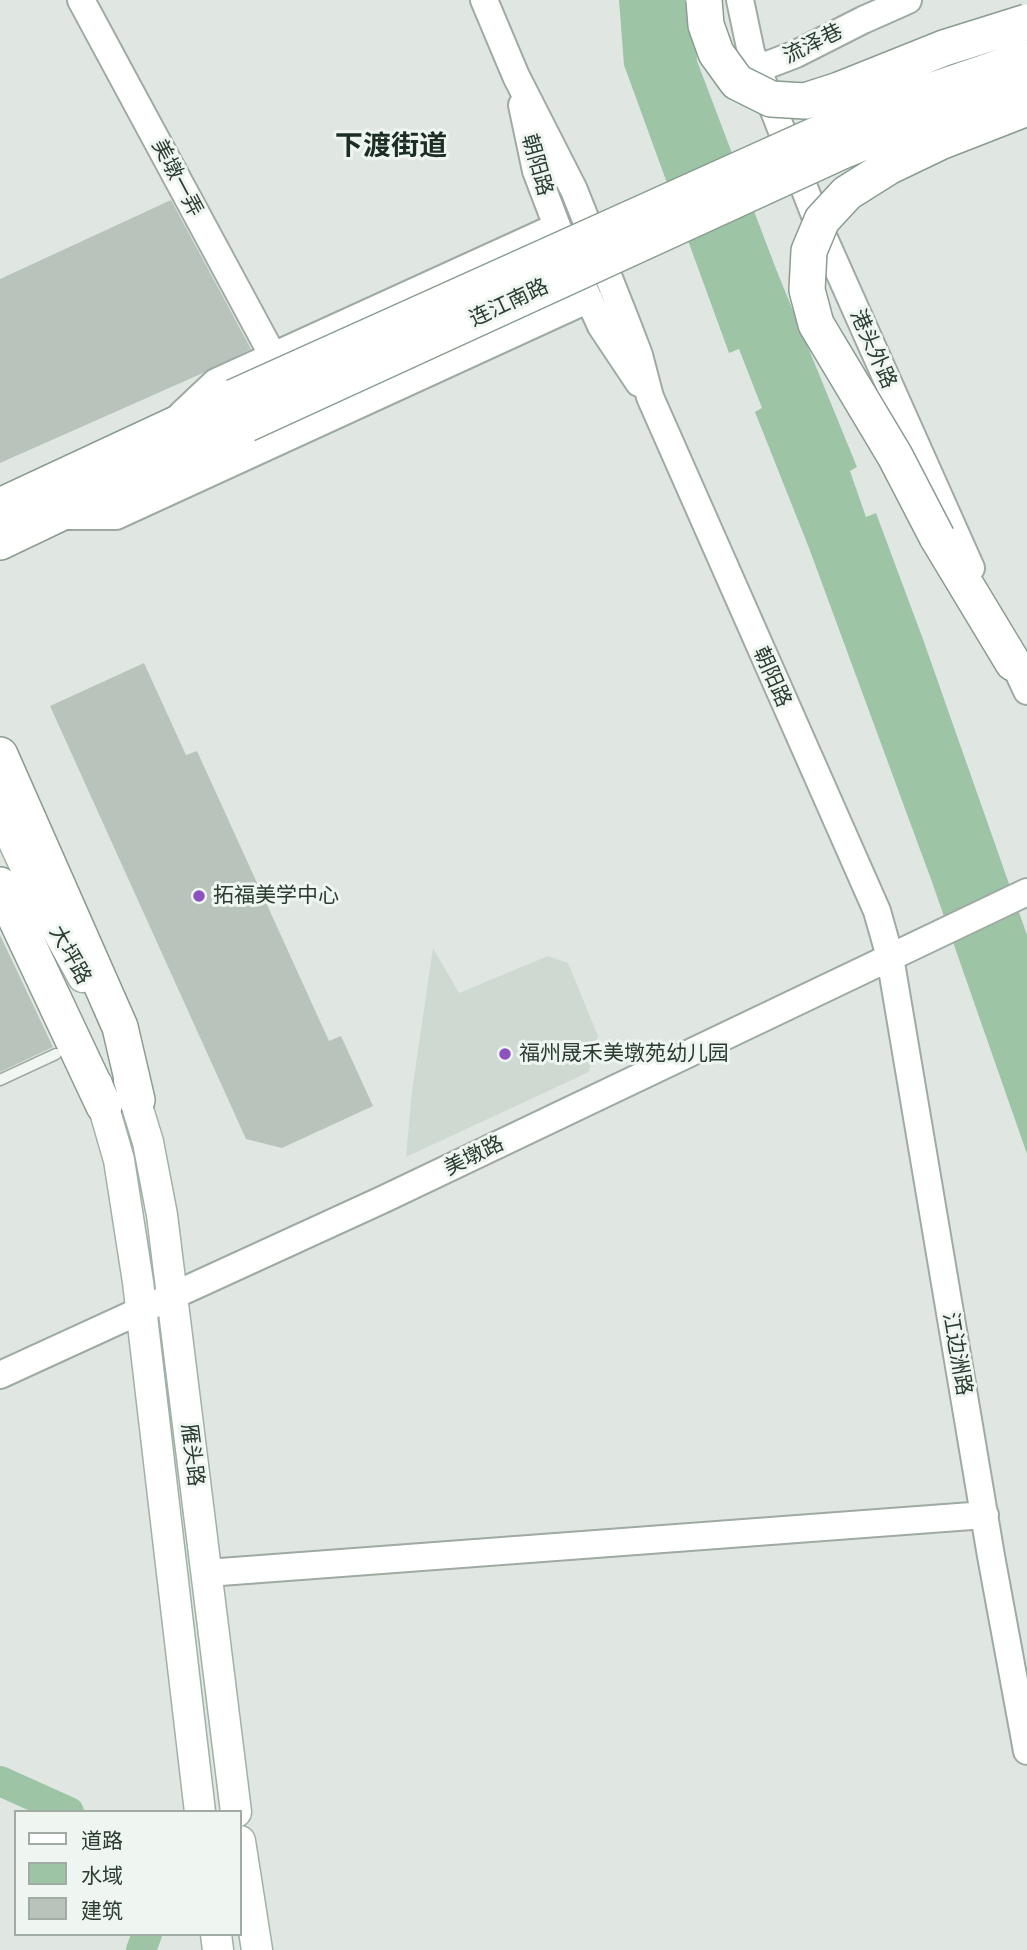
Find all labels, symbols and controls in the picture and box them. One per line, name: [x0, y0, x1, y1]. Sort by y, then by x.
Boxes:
street label: 流泽巷: [779, 19, 847, 69]
district label: 下渡街道: [335, 130, 447, 164]
street label: 朝阳路: [516, 131, 558, 199]
street label: 美墩一弄: [146, 135, 208, 221]
street label: 连江南路: [466, 274, 552, 332]
street label: 港头外路: [844, 306, 902, 392]
street label: 朝阳路: [748, 643, 796, 711]
place label: 拓福美学中心: [213, 883, 339, 909]
marker: 拓福美学中心: [191, 888, 207, 904]
street label: 大坪路: [44, 921, 96, 989]
place label: 福州晟禾美墩苑幼儿园: [519, 1041, 729, 1067]
marker: 福州晟禾美墩苑幼儿园: [497, 1046, 513, 1062]
street label: 美墩路: [440, 1131, 508, 1181]
street label: 江边洲路: [937, 1310, 977, 1398]
street label: 雁头路: [176, 1422, 208, 1488]
legend: [14, 1810, 242, 1936]
text: 道路: [81, 1828, 123, 1853]
text: 水域: [81, 1863, 123, 1888]
text: 建筑: [81, 1898, 123, 1923]

